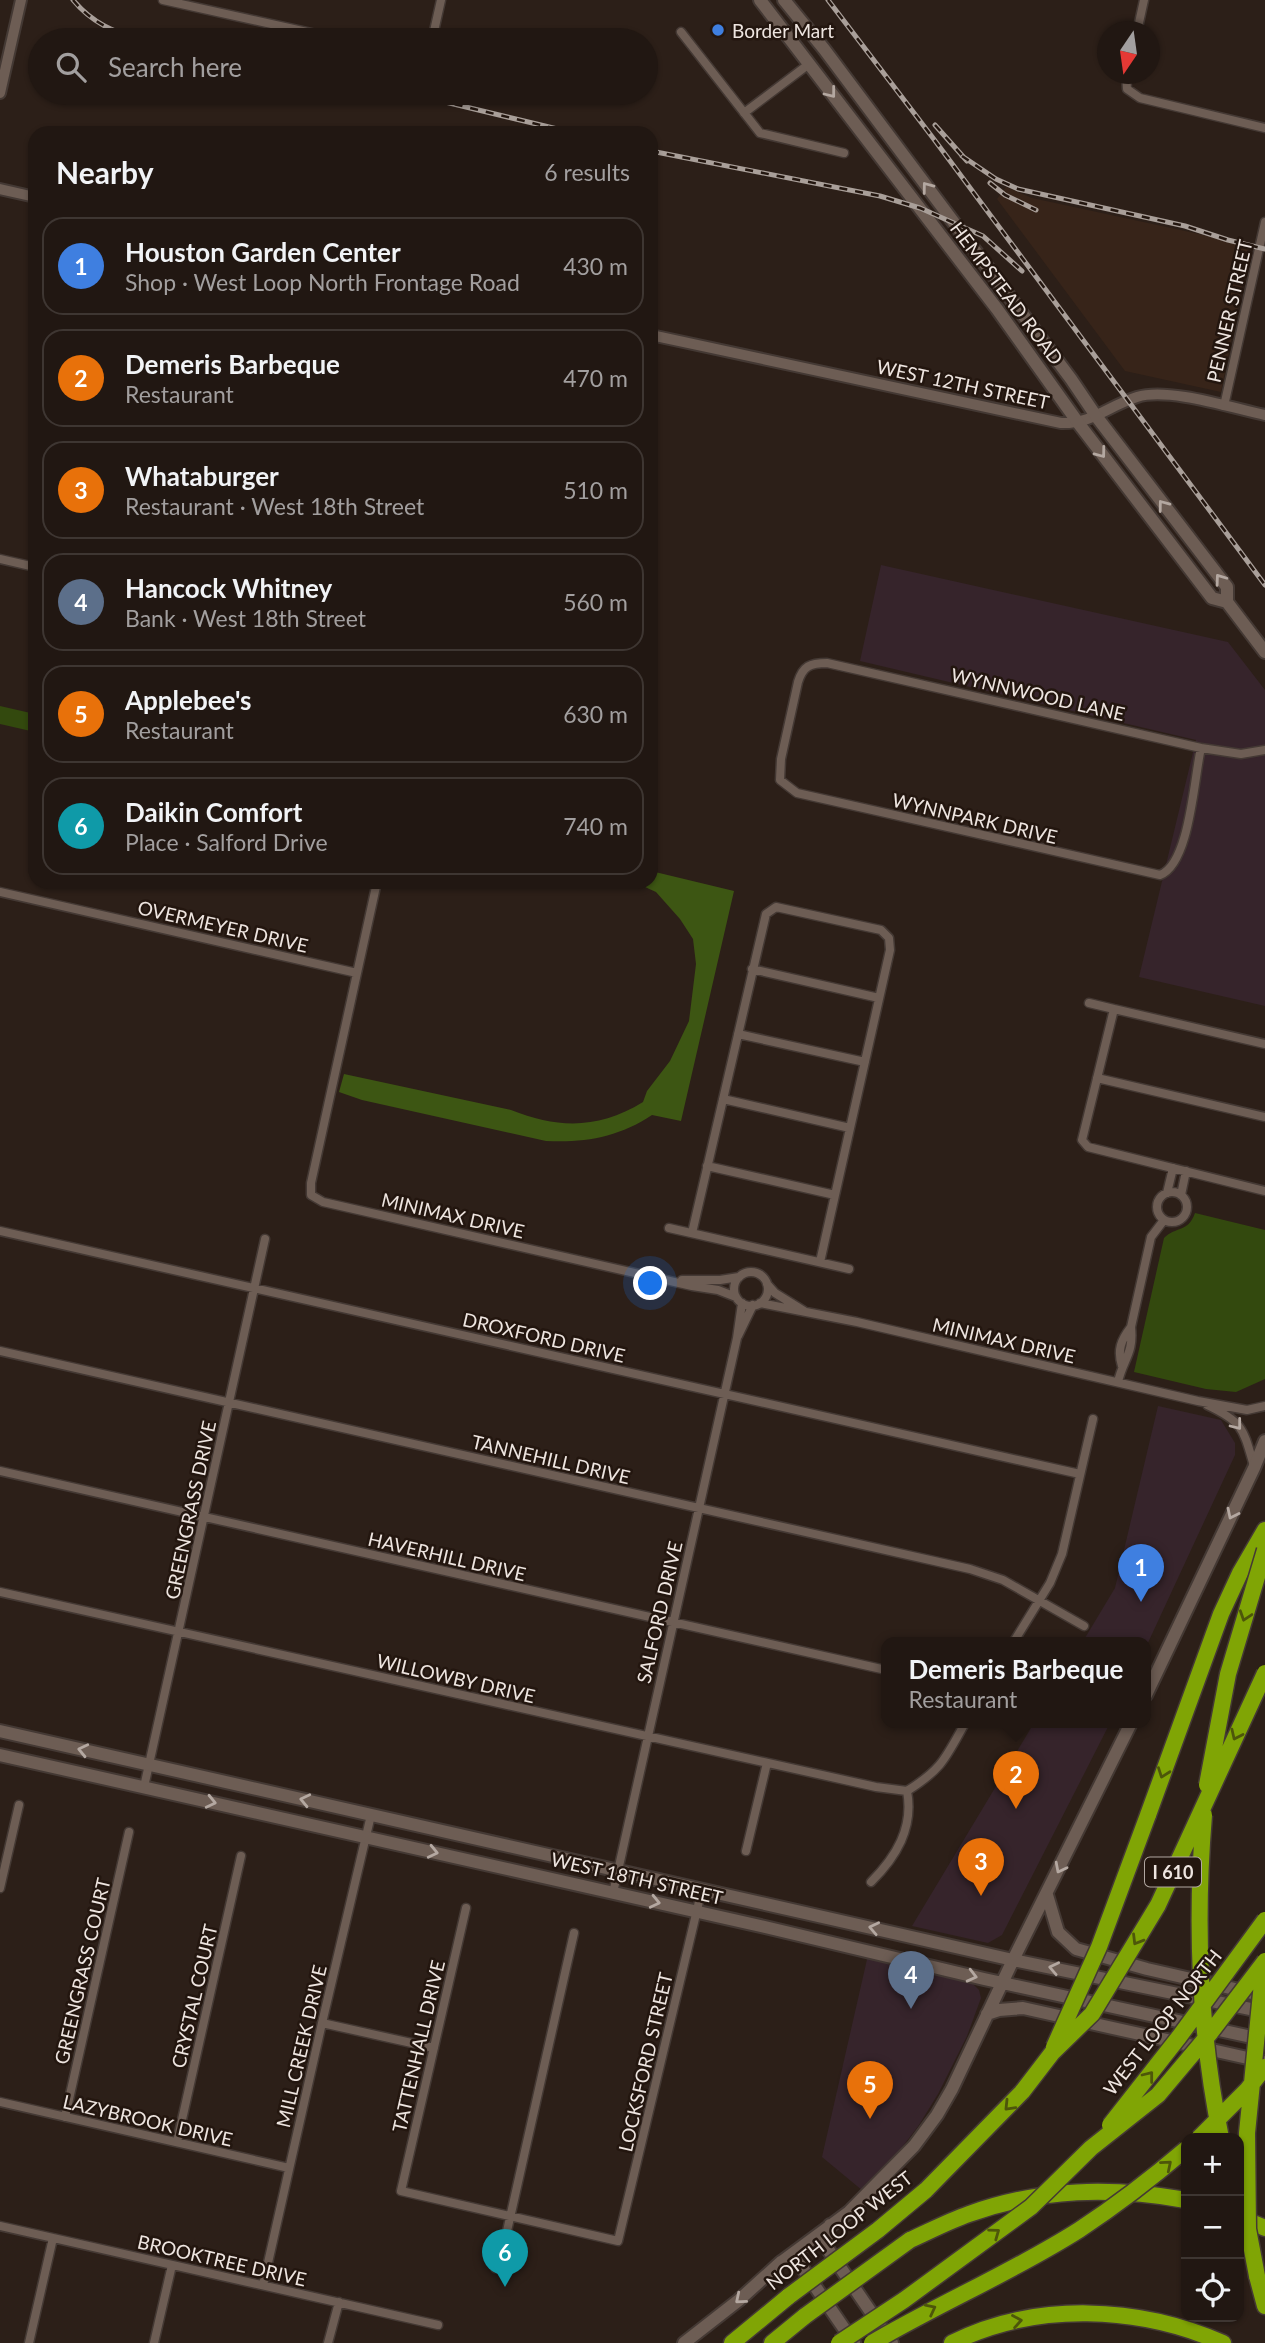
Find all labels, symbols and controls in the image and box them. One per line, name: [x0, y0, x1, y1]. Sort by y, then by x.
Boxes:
place label: Border Mart: [732, 19, 834, 42]
north arrow: [1097, 21, 1160, 84]
marker: Border Mart: [710, 22, 726, 38]
search box: [28, 28, 658, 105]
icon: search: [52, 48, 90, 86]
text: Search here: [108, 51, 242, 83]
one-way arrow: [823, 86, 836, 98]
text: Nearby: [56, 154, 154, 190]
text: 6 results: [544, 158, 630, 186]
one-way arrow: [923, 182, 935, 195]
street label: HEMPSTEAD ROAD: [946, 217, 1068, 369]
text: Houston Garden Center: [125, 236, 401, 268]
street label: PENNER STREET: [1201, 237, 1257, 385]
text: 1: [74, 252, 88, 280]
text: 430 m: [563, 252, 628, 280]
text: Shop · West Loop North Frontage Road: [125, 268, 520, 296]
text: Demeris Barbeque: [125, 348, 340, 380]
street label: WEST 12TH STREET: [875, 354, 1051, 414]
text: 2: [74, 364, 88, 392]
text: 470 m: [563, 364, 628, 392]
text: Restaurant: [125, 380, 234, 408]
one-way arrow: [1093, 446, 1106, 458]
text: Whataburger: [125, 460, 279, 492]
text: 3: [74, 476, 88, 504]
text: 510 m: [563, 476, 628, 504]
text: Restaurant · West 18th Street: [125, 492, 424, 520]
one-way arrow: [1158, 500, 1171, 513]
text: Hancock Whitney: [125, 572, 332, 604]
one-way arrow: [1216, 574, 1228, 587]
text: 4: [74, 588, 88, 616]
text: 560 m: [563, 588, 628, 616]
text: Bank · West 18th Street: [125, 604, 366, 632]
street label: WYNNWOOD LANE: [949, 663, 1127, 725]
text: Applebee's: [125, 684, 252, 716]
text: 5: [74, 700, 88, 728]
text: 630 m: [563, 700, 628, 728]
text: Restaurant: [125, 716, 234, 744]
street label: WYNNPARK DRIVE: [890, 788, 1060, 848]
text: Daikin Comfort: [125, 796, 302, 828]
text: 6: [74, 812, 88, 840]
text: 740 m: [563, 812, 628, 840]
text: Place · Salford Drive: [125, 828, 328, 856]
street label: OVERMEYER DRIVE: [135, 895, 311, 957]
street label: MINIMAX DRIVE: [379, 1187, 527, 1243]
your location: [633, 1266, 667, 1300]
street label: DROXFORD DRIVE: [461, 1307, 627, 1367]
street label: MINIMAX DRIVE: [930, 1312, 1078, 1368]
one-way arrow: [1228, 1418, 1241, 1430]
street label: GREENGRASS DRIVE: [160, 1419, 220, 1601]
street label: TANNEHILL DRIVE: [470, 1430, 632, 1488]
one-way arrow: [1226, 1507, 1240, 1519]
street label: HAVERHILL DRIVE: [366, 1527, 528, 1585]
street label: SALFORD DRIVE: [631, 1539, 687, 1685]
pin: 1: [1118, 1544, 1164, 1602]
one-way arrow: [1239, 1609, 1253, 1621]
popup: [881, 1637, 1151, 1728]
street label: WILLOWBY DRIVE: [375, 1649, 537, 1707]
text: Demeris Barbeque: [909, 1653, 1123, 1685]
text: Restaurant: [909, 1685, 1017, 1713]
one-way arrow: [1230, 1728, 1244, 1740]
one-way arrow: [77, 1744, 89, 1758]
pin: 2: [993, 1751, 1039, 1809]
one-way arrow: [1157, 1767, 1171, 1779]
one-way arrow: [205, 1794, 217, 1808]
one-way arrow: [299, 1794, 311, 1808]
pin: 3: [958, 1838, 1004, 1896]
one-way arrow: [427, 1843, 439, 1858]
street label: WEST 18TH STREET: [549, 1847, 725, 1909]
road number: I 610: [1145, 1858, 1201, 1886]
one-way arrow: [1055, 1861, 1069, 1873]
street label: GREENGRASS COURT: [49, 1876, 115, 2066]
one-way arrow: [649, 1894, 661, 1908]
street label: CRYSTAL COURT: [166, 1922, 222, 2070]
one-way arrow: [869, 1922, 881, 1937]
one-way arrow: [1132, 1932, 1145, 1945]
street label: WEST LOOP NORTH: [1098, 1945, 1226, 2099]
pin: 4: [888, 1951, 934, 2009]
street label: TATTENHALL DRIVE: [387, 1958, 449, 2134]
street label: MILL CREEK DRIVE: [271, 1962, 331, 2130]
one-way arrow: [1048, 1962, 1060, 1977]
one-way arrow: [966, 1968, 978, 1982]
street label: LOCKSFORD STREET: [613, 1970, 677, 2154]
pin: 5: [847, 2061, 893, 2119]
one-way arrow: [1140, 2071, 1153, 2084]
street label: LAZYBROOK DRIVE: [61, 2089, 235, 2151]
one-way arrow: [1005, 2098, 1018, 2111]
map controls: [1181, 2133, 1244, 2322]
button: +: [1181, 2133, 1244, 2196]
one-way arrow: [1159, 2161, 1171, 2174]
street label: NORTH LOOP WEST: [761, 2166, 917, 2294]
button: −: [1181, 2196, 1244, 2259]
street label: BROOKTREE DRIVE: [135, 2229, 309, 2291]
pin: 6: [482, 2229, 528, 2287]
one-way arrow: [987, 2229, 1000, 2241]
button: locate: [1181, 2259, 1244, 2322]
one-way arrow: [735, 2291, 748, 2303]
one-way arrow: [924, 2304, 936, 2318]
one-way arrow: [1011, 2314, 1023, 2329]

